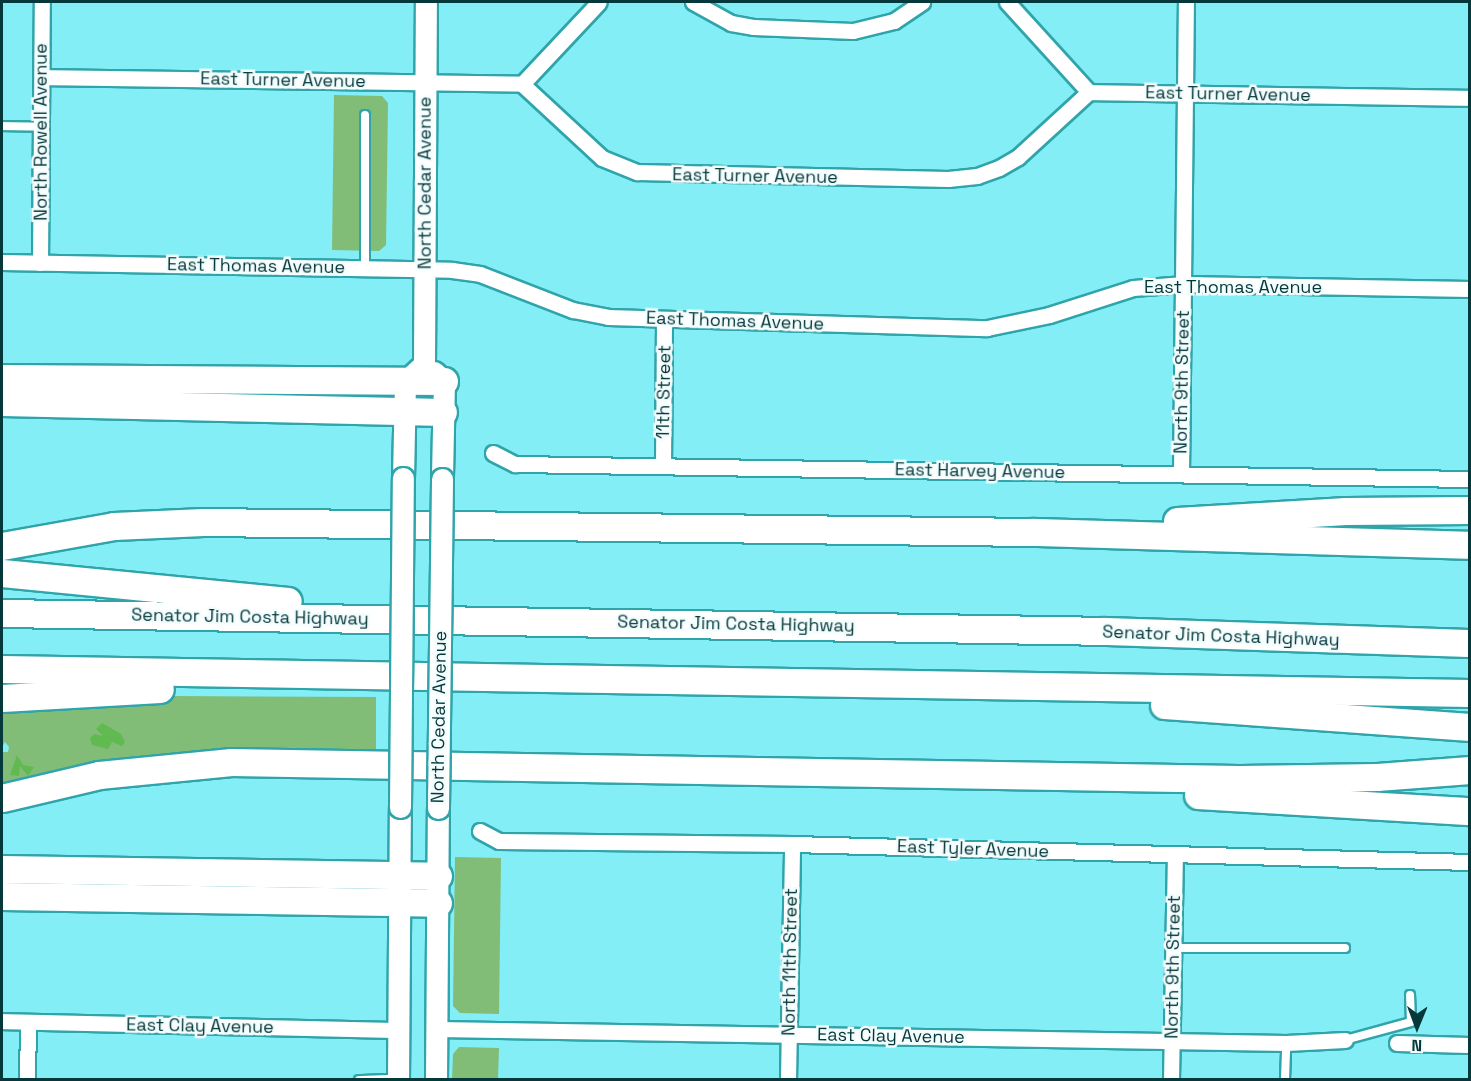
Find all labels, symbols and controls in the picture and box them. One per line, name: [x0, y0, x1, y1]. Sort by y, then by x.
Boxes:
street label: North Rowell Avenue: [30, 43, 52, 221]
street label: East Turner Avenue: [200, 68, 366, 92]
street label: East Turner Avenue: [1145, 82, 1311, 106]
street label: North Cedar Avenue: [414, 97, 436, 269]
street label: East Turner Avenue: [672, 164, 838, 188]
street label: East Thomas Avenue: [166, 254, 346, 278]
street label: East Thomas Avenue: [1144, 276, 1322, 298]
street label: East Thomas Avenue: [645, 307, 825, 335]
street label: North 9th Street: [1170, 310, 1194, 454]
street label: 11th Street: [652, 345, 676, 439]
street label: East Harvey Avenue: [894, 459, 1066, 483]
street label: Senator Jim Costa Highway: [131, 604, 369, 630]
street label: Senator Jim Costa Highway: [617, 611, 855, 637]
street label: Senator Jim Costa Highway: [1102, 621, 1340, 651]
street label: North Cedar Avenue: [427, 630, 451, 804]
street label: East Tyler Avenue: [896, 836, 1050, 862]
street label: North 11th Street: [778, 888, 802, 1036]
street label: North 9th Street: [1161, 895, 1185, 1039]
north arrow: [1387, 997, 1447, 1057]
street label: East Clay Avenue: [126, 1014, 274, 1038]
street label: East Clay Avenue: [817, 1024, 965, 1048]
text: N: [1411, 1035, 1422, 1056]

